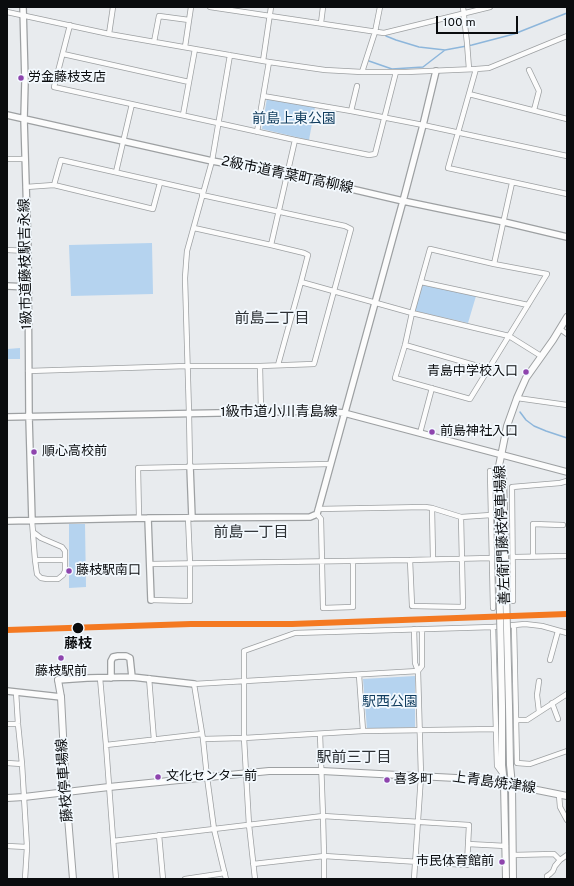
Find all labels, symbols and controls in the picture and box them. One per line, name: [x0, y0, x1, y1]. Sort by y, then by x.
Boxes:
scale bar: [438, 8, 520, 34]
text: 100 m: [443, 15, 476, 31]
place label: 労金藤枝支店: [28, 70, 106, 86]
marker: 労金藤枝支店: [16, 73, 26, 83]
park label: 前島上東公園: [252, 112, 336, 128]
street label: 2級市道青葉町高柳線: [219, 154, 355, 198]
street label: 1級市道藤枝駅吉永線: [17, 198, 37, 330]
district label: 前島二丁目: [235, 311, 309, 329]
place label: 青島中学校入口: [427, 364, 518, 380]
marker: 青島中学校入口: [521, 367, 531, 377]
street label: 1級市道小川青島線: [220, 405, 338, 421]
place label: 前島神社入口: [440, 424, 518, 440]
marker: 前島神社入口: [427, 427, 437, 437]
place label: 順心高校前: [42, 444, 107, 460]
marker: 順心高校前: [29, 447, 39, 457]
street label: 善左衛門藤枝停車場線: [493, 465, 515, 605]
district label: 前島一丁目: [214, 525, 288, 543]
place label: 藤枝駅南口: [76, 563, 141, 579]
marker: 藤枝駅南口: [64, 566, 74, 576]
marker: 藤枝: [71, 621, 85, 635]
place label: 藤枝: [64, 637, 92, 653]
marker: 藤枝駅前: [56, 653, 66, 663]
place label: 藤枝駅前: [35, 664, 87, 680]
park label: 駅西公園: [362, 695, 418, 711]
street label: 藤枝停車場線: [55, 738, 77, 822]
district label: 駅前三丁目: [317, 750, 391, 768]
place label: 文化センター前: [166, 769, 257, 785]
street label: 上青島焼津線: [451, 770, 537, 798]
marker: 文化センター前: [153, 772, 163, 782]
place label: 喜多町: [394, 772, 433, 788]
marker: 喜多町: [382, 775, 392, 785]
place label: 市民体育館前: [416, 854, 494, 870]
marker: 市民体育館前: [497, 857, 507, 867]

